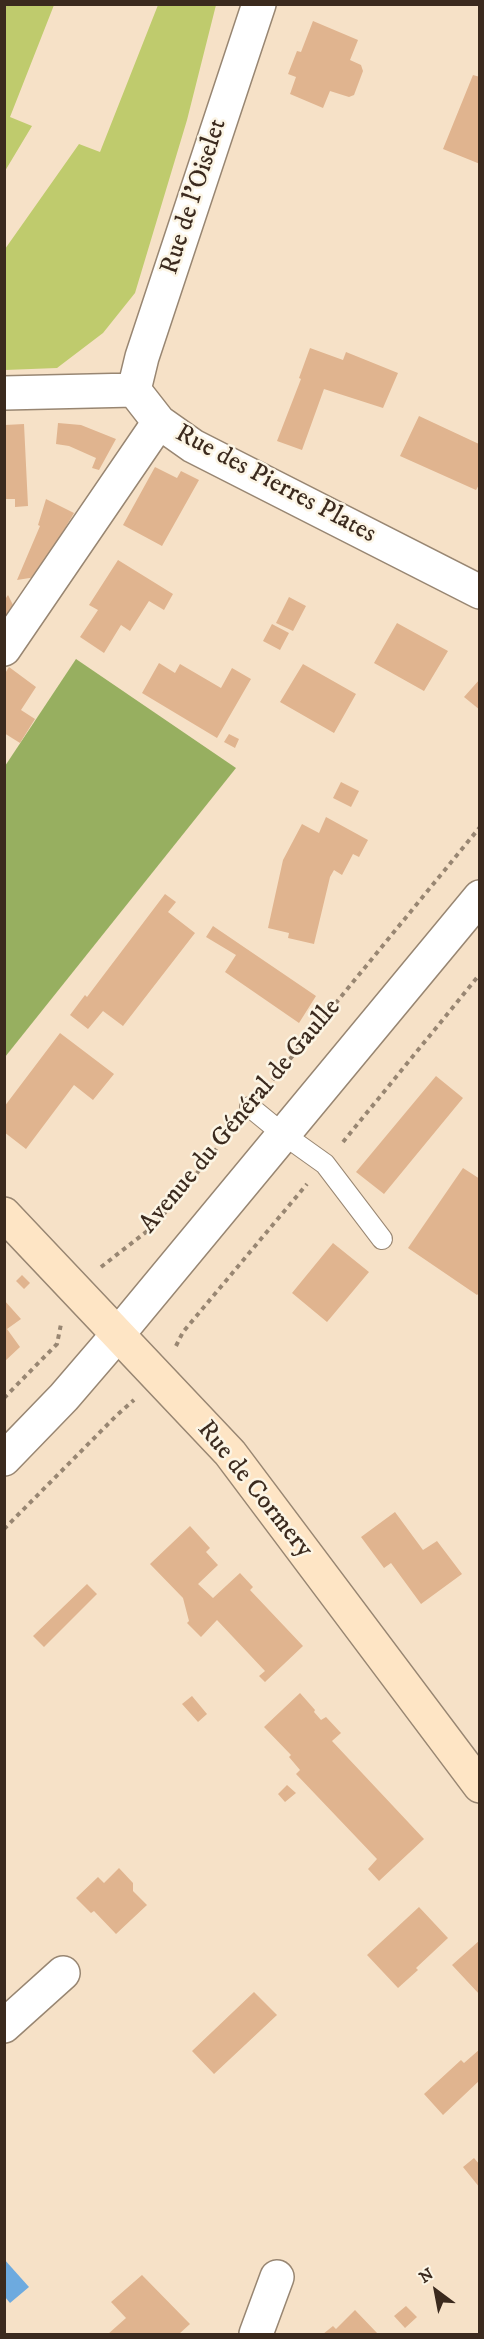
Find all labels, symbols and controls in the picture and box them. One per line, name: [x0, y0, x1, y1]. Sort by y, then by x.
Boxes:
street label: Rue de l'Oiselet: [155, 115, 235, 279]
street label: Rue des Pierres Plates: [169, 419, 381, 551]
street label: Avenue du Général de Gaulle: [134, 993, 348, 1241]
street label: Rue de Cormery: [189, 1415, 319, 1565]
north arrow: [406, 2261, 466, 2321]
text: N: [416, 2264, 437, 2288]

